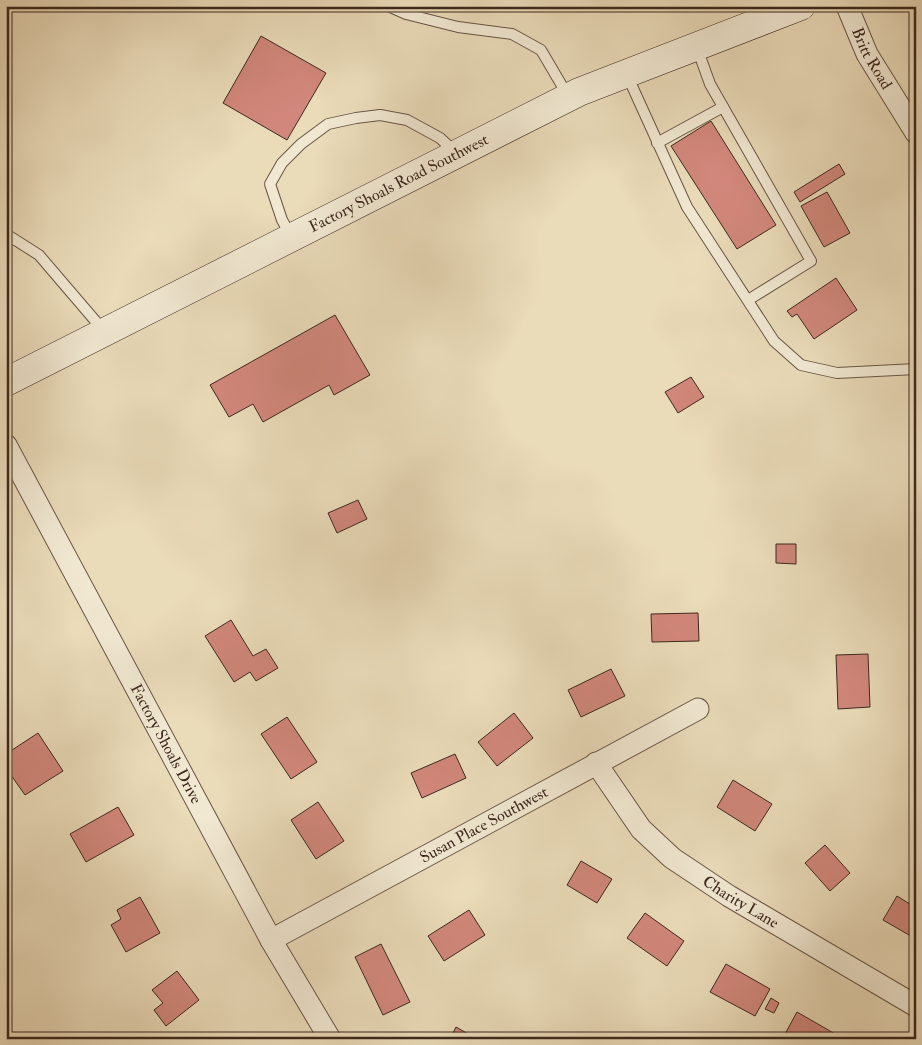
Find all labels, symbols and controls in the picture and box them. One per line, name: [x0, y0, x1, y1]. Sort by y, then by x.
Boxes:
street label: Britt Road: [847, 24, 897, 93]
street label: Factory Shoals Road Southwest: [305, 130, 492, 237]
street label: Factory Shoals Drive: [126, 680, 206, 808]
street label: Susan Place Southwest: [416, 782, 551, 868]
street label: Charity Lane: [699, 871, 783, 933]

